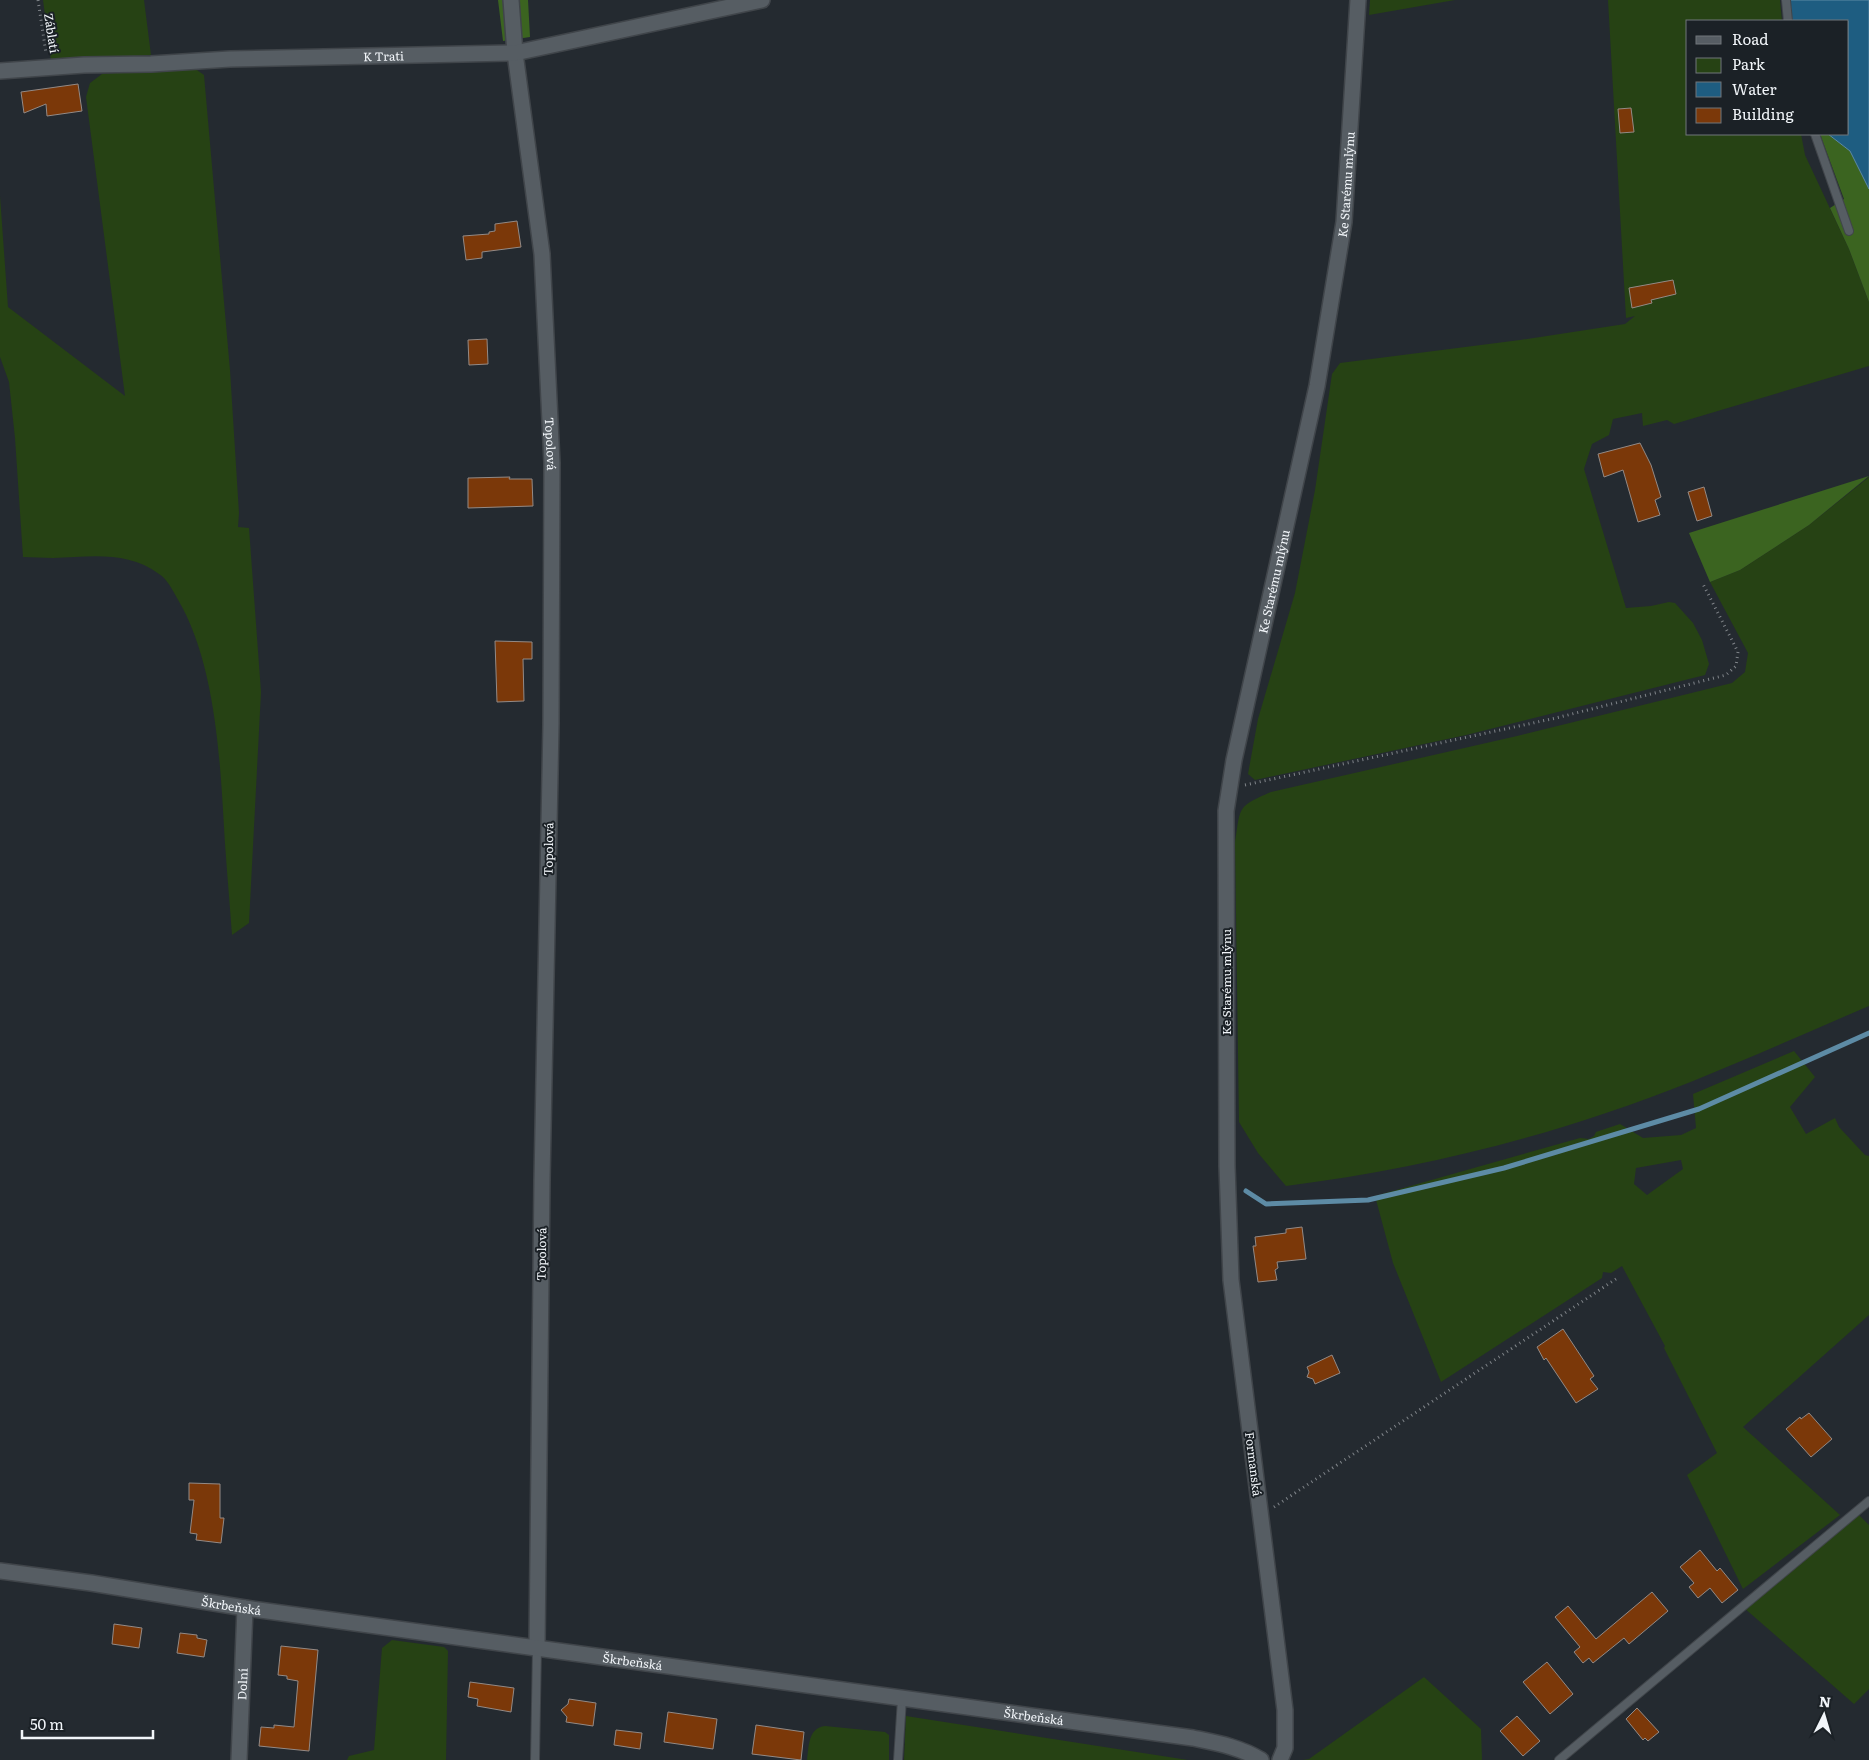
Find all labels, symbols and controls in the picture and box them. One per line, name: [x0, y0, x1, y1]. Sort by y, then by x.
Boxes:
street label: Záblatí: [40, 12, 64, 54]
legend: [1686, 20, 1849, 135]
text: Road: [1732, 27, 1768, 50]
street label: K Trati: [363, 46, 404, 65]
text: Park: [1732, 52, 1766, 75]
text: Water: [1732, 77, 1777, 100]
text: Building: [1732, 102, 1794, 125]
street label: Ke Starému mlýnu: [1333, 131, 1359, 239]
street label: Topolová: [541, 417, 561, 471]
street label: Ke Starému mlýnu: [1253, 527, 1294, 635]
street label: Topolová: [539, 822, 557, 876]
street label: Ke Starému mlýnu: [1217, 929, 1235, 1035]
street label: Topolová: [532, 1227, 550, 1281]
street label: Formanská: [1241, 1431, 1267, 1498]
street label: Škrbeňská: [200, 1592, 263, 1619]
street label: Škrbeňská: [601, 1648, 664, 1674]
street label: Dolní: [232, 1668, 252, 1700]
north arrow: [1799, 1690, 1849, 1740]
text: N: [1818, 1691, 1832, 1712]
street label: Škrbeňská: [1003, 1703, 1065, 1729]
scale bar: [22, 1708, 154, 1740]
text: 50 m: [30, 1712, 64, 1735]

